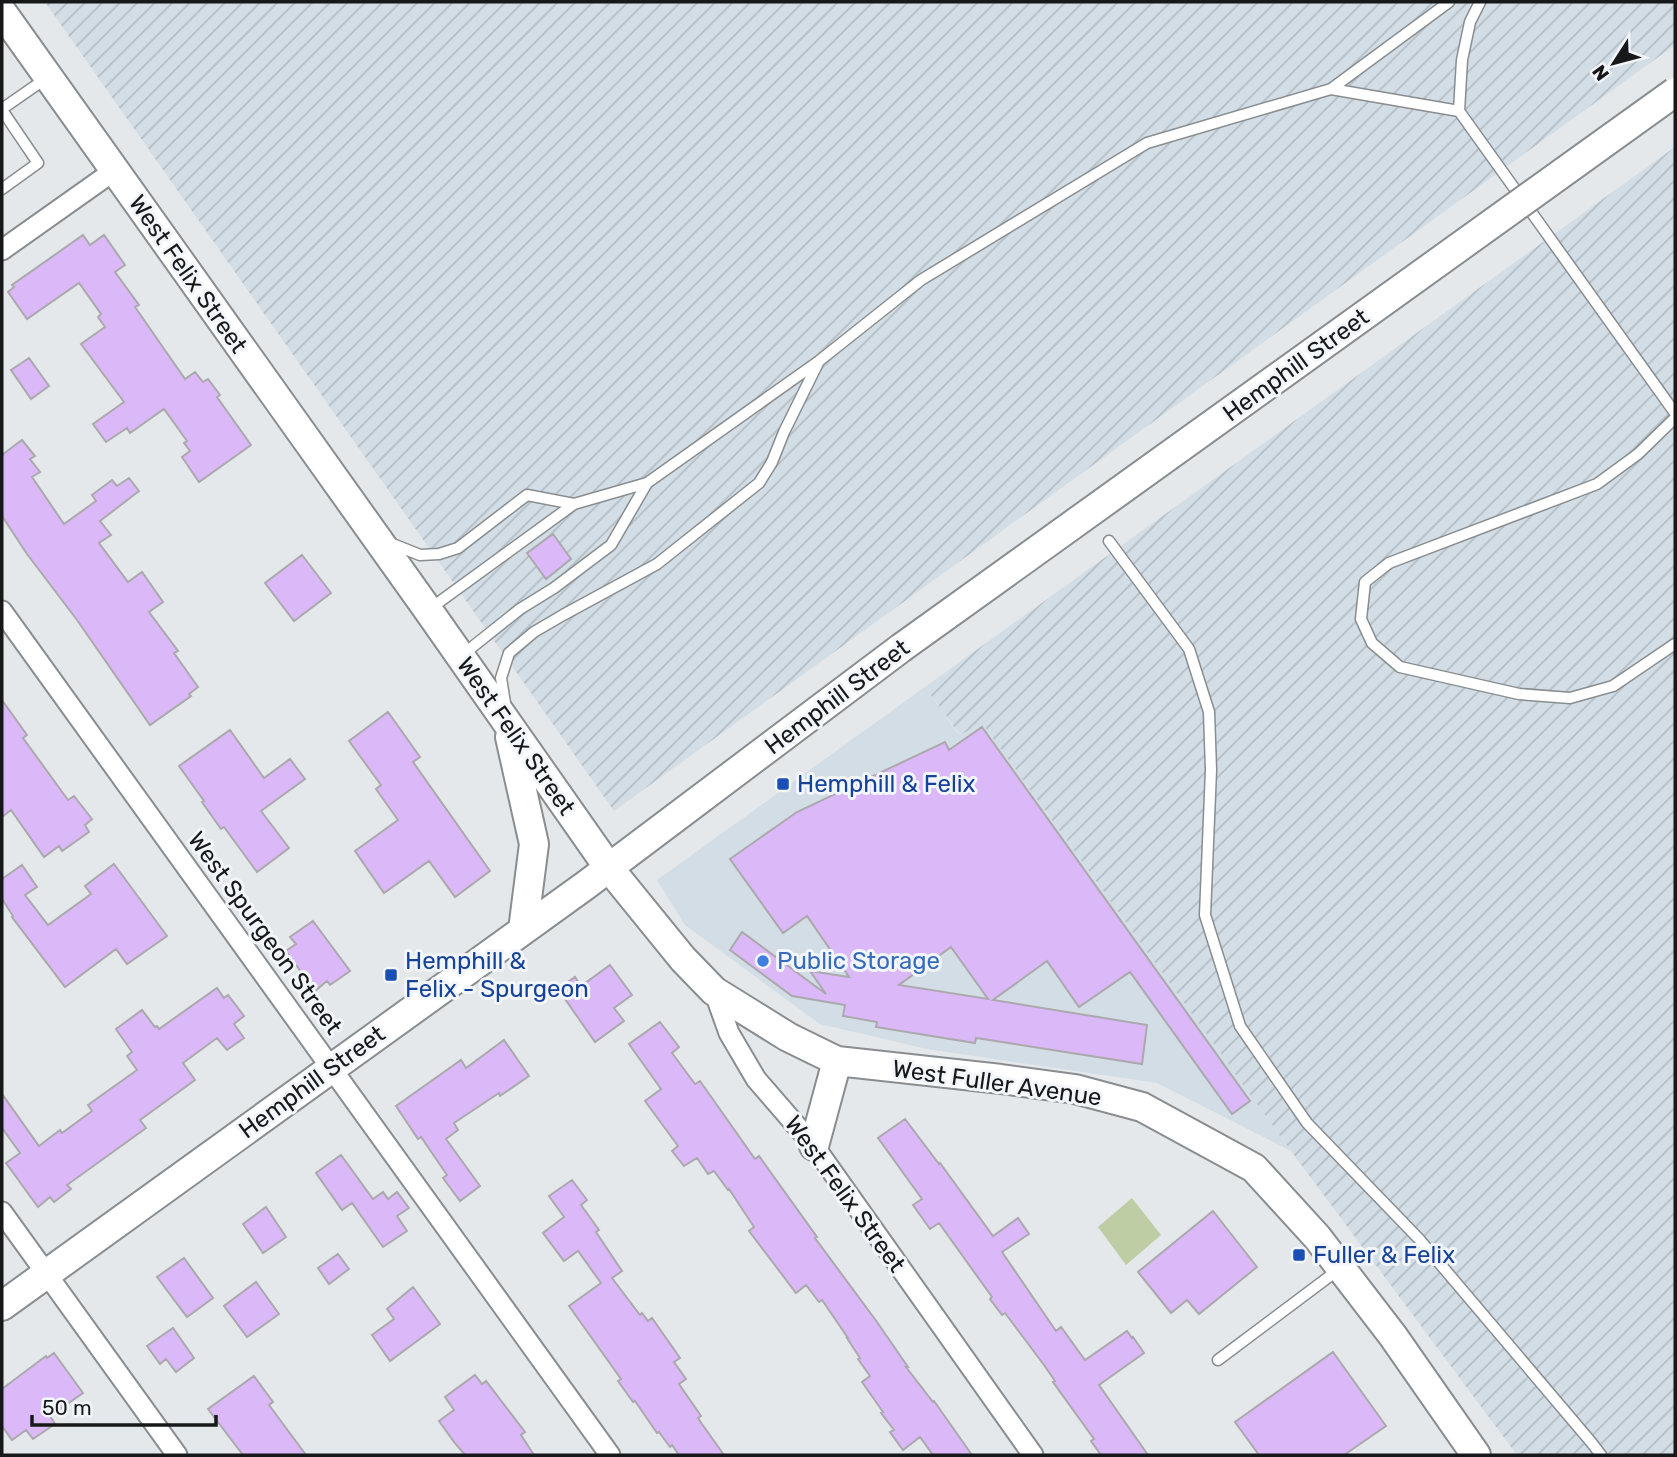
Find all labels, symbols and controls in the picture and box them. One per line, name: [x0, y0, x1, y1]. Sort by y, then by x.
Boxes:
north arrow: [1579, 28, 1649, 98]
text: N: [1587, 60, 1614, 85]
street label: West Felix Street: [123, 190, 253, 358]
street label: Hemphill Street: [1218, 303, 1374, 427]
street label: Hemphill Street: [759, 634, 915, 760]
street label: West Felix Street: [451, 652, 581, 820]
place label: Hemphill & Felix: [797, 770, 976, 798]
marker: Hemphill & Felix: [775, 776, 791, 792]
street label: West Spurgeon Street: [182, 826, 348, 1040]
place label: Hemphill & Felix - Spurgeon: [405, 947, 589, 1003]
place label: Public Storage: [777, 947, 940, 975]
marker: Public Storage: [755, 953, 771, 969]
marker: Hemphill & Felix - Spurgeon: [383, 967, 399, 983]
street label: Hemphill Street: [234, 1020, 390, 1144]
street label: West Fuller Avenue: [891, 1054, 1103, 1112]
street label: West Felix Street: [779, 1110, 911, 1278]
place label: Fuller & Felix: [1313, 1241, 1455, 1269]
marker: Fuller & Felix: [1291, 1247, 1307, 1263]
scale bar: [32, 1384, 215, 1428]
text: 50 m: [42, 1395, 92, 1420]

